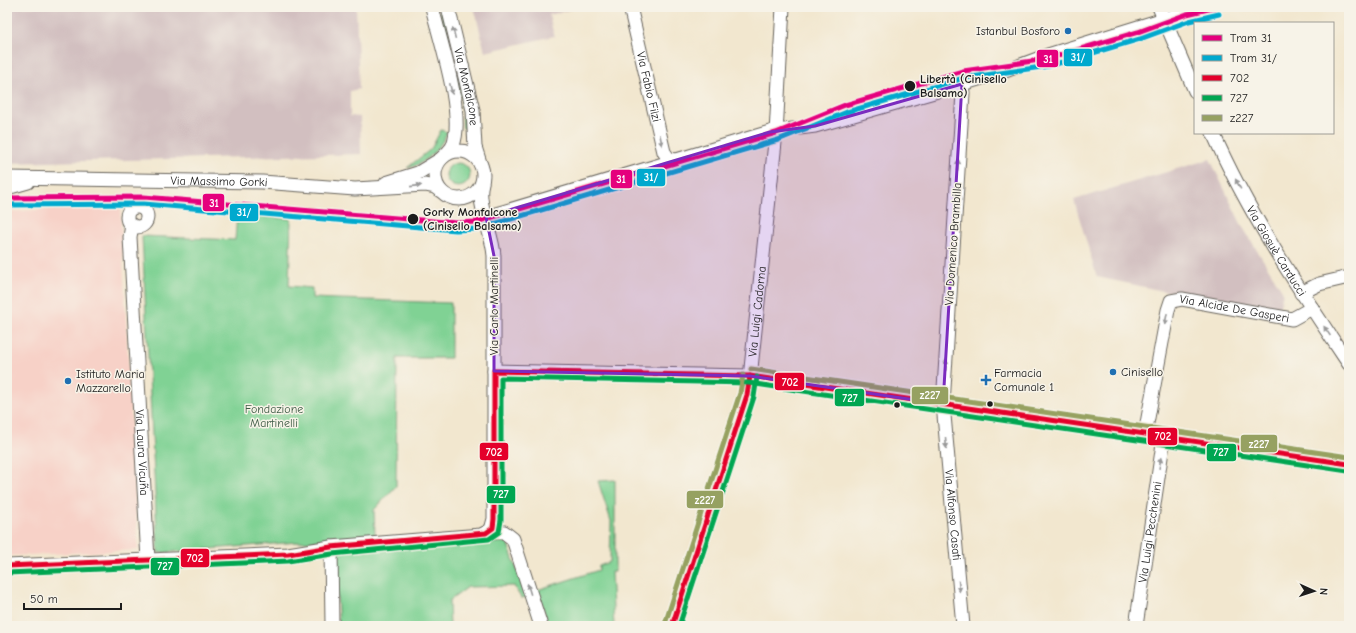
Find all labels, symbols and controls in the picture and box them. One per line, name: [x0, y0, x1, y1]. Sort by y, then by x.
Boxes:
legend: [1194, 22, 1334, 134]
place label: Istanbul Bosforo: [976, 24, 1060, 38]
one-way arrow: [450, 26, 456, 39]
marker: Istanbul Bosforo: [1063, 26, 1073, 36]
text: Tram 31: [1230, 31, 1272, 45]
street label: Via Monfalcone: [451, 47, 481, 126]
line badge: 31/: [1063, 48, 1093, 67]
line badge: 31: [1036, 49, 1059, 68]
street label: Via Fabio Filzi: [634, 50, 664, 123]
text: 31/: [1071, 51, 1085, 64]
text: Tram 31/: [1230, 51, 1277, 65]
text: 31: [1043, 53, 1053, 66]
text: 702: [1230, 71, 1249, 85]
place label: Libertà (Cinisello Balsamo): [920, 72, 1007, 100]
marker: Libertà (Cinisello Balsamo): [903, 79, 917, 93]
one-way arrow: [449, 83, 455, 95]
text: 727: [1230, 91, 1248, 105]
text: z227: [1230, 111, 1254, 125]
one-way arrow: [659, 134, 665, 147]
one-way arrow: [955, 159, 962, 171]
line badge: 31/: [636, 168, 666, 187]
line badge: 31: [610, 169, 633, 189]
text: 31/: [644, 171, 658, 184]
text: 31: [616, 173, 626, 186]
street label: Via Massimo Gorki: [170, 174, 268, 189]
one-way arrow: [1234, 179, 1241, 190]
street label: Via Domenico Brambilla: [942, 182, 964, 306]
one-way arrow: [409, 183, 422, 189]
line badge: 31: [202, 193, 225, 212]
text: 31: [209, 197, 219, 210]
line badge: 31/: [229, 203, 259, 222]
street label: Via Giosuè Carducci: [1244, 203, 1309, 299]
place label: Gorky Monfalcone (Cinisello Balsamo): [423, 205, 521, 233]
text: 31/: [237, 206, 251, 219]
marker: Gorky Monfalcone (Cinisello Balsamo): [406, 212, 420, 226]
street label: Via Carlo Martinelli: [487, 257, 501, 355]
street label: Via Luigi Cadorna: [745, 265, 769, 358]
street label: Via Alcide De Gasperi: [1178, 292, 1290, 325]
one-way arrow: [1162, 313, 1168, 325]
one-way arrow: [1323, 326, 1331, 336]
one-way arrow: [942, 359, 949, 371]
place label: Cinisello: [1121, 365, 1163, 379]
place label: Farmacia Comunale 1: [994, 366, 1054, 394]
place label: Istituto Maria Mazzarello: [76, 367, 145, 395]
marker: Cinisello: [1108, 367, 1118, 377]
line badge: 702: [774, 372, 805, 391]
marker: Farmacia Comunale 1: [981, 375, 991, 385]
marker: Istituto Maria Mazzarello: [63, 376, 73, 386]
text: 702: [782, 376, 799, 389]
line badge: z227: [911, 386, 949, 405]
line badge: 727: [834, 388, 865, 407]
text: z227: [920, 389, 940, 402]
text: 727: [842, 392, 858, 405]
unlabelled marker: [985, 399, 995, 409]
unlabelled marker: [892, 400, 902, 410]
park label: Fondazione Martinelli: [245, 402, 303, 430]
street label: Via Laura Vicuña: [133, 409, 151, 496]
line badge: 702: [1147, 427, 1178, 446]
text: 702: [1155, 430, 1172, 443]
line badge: z227: [1240, 434, 1278, 453]
one-way arrow: [942, 437, 949, 449]
text: z227: [1249, 438, 1269, 451]
line badge: 702: [479, 442, 509, 461]
line badge: 727: [1206, 443, 1237, 462]
text: 702: [486, 446, 503, 459]
text: 727: [1213, 446, 1229, 459]
one-way arrow: [1157, 457, 1163, 469]
street label: Via Alfonso Casati: [942, 469, 964, 561]
street label: Via Luigi Pecchenini: [1136, 480, 1164, 584]
line badge: 727: [486, 485, 516, 504]
text: 727: [493, 488, 509, 501]
line badge: z227: [686, 490, 724, 509]
text: z227: [695, 494, 715, 507]
line badge: 702: [180, 548, 210, 568]
text: 702: [187, 552, 204, 565]
line badge: 727: [150, 557, 180, 576]
text: 727: [157, 560, 173, 573]
north arrow: [1294, 571, 1334, 611]
one-way arrow: [956, 580, 962, 592]
one-way arrow: [526, 582, 532, 594]
scale bar: [24, 585, 121, 611]
text: N: [1317, 588, 1330, 595]
text: 50 m: [30, 592, 58, 606]

